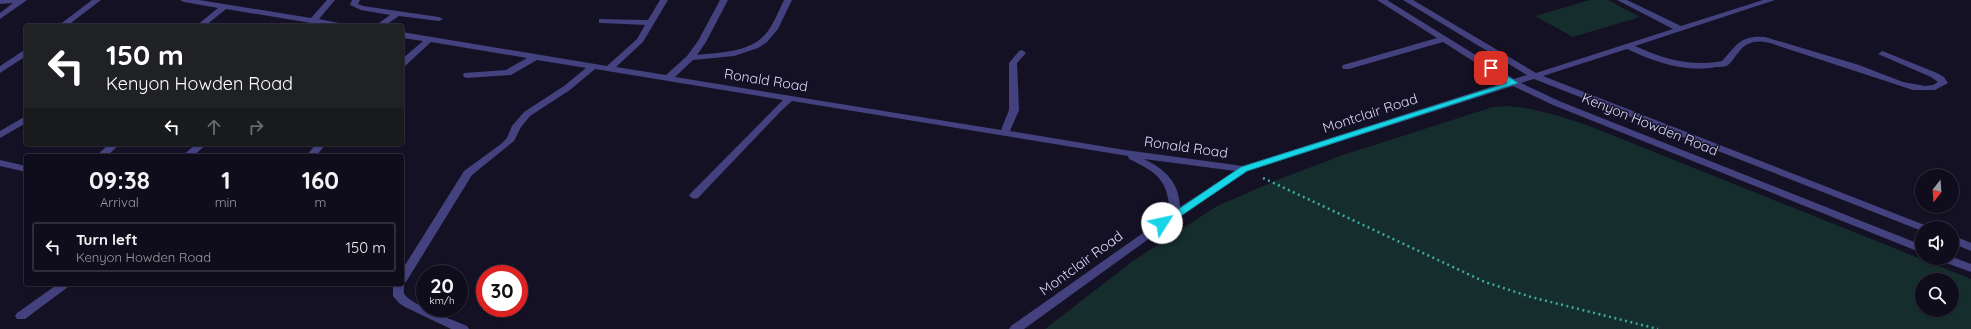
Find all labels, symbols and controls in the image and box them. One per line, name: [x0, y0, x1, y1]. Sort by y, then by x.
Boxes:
text: 150 m: [106, 37, 184, 72]
icon: left: [40, 40, 92, 92]
pin: [1474, 51, 1508, 85]
icon: arrive: [1480, 57, 1502, 79]
street label: Ronald Road: [723, 65, 809, 95]
text: Kenyon Howden Road: [106, 72, 293, 95]
street label: Kenyon Howden Road: [1579, 88, 1721, 160]
street label: Montclair Road: [1320, 89, 1420, 137]
icon: left: [161, 116, 183, 138]
icon: ahead: [203, 116, 225, 138]
icon: right: [245, 116, 267, 138]
street label: Ronald Road: [1143, 132, 1229, 162]
text: 09:38: [89, 165, 150, 195]
text: 1: [221, 165, 230, 195]
text: 160: [302, 165, 339, 195]
north arrow: [1915, 169, 1959, 213]
map controls: [1915, 169, 1959, 317]
text: Arrival: [100, 194, 139, 210]
text: min: [215, 194, 237, 210]
text: m: [315, 194, 326, 210]
position arrow: [1141, 202, 1183, 244]
button: sound: [1915, 221, 1959, 265]
street label: Montclair Road: [1036, 227, 1126, 299]
text: Turn left: [76, 230, 138, 249]
icon: left: [42, 236, 64, 258]
text: 150 m: [346, 238, 386, 257]
text: Kenyon Howden Road: [76, 249, 211, 265]
speed limit sign: 30: [476, 265, 528, 317]
text: 20: [430, 273, 454, 298]
button: search: [1915, 273, 1959, 317]
text: km/h: [429, 294, 455, 307]

